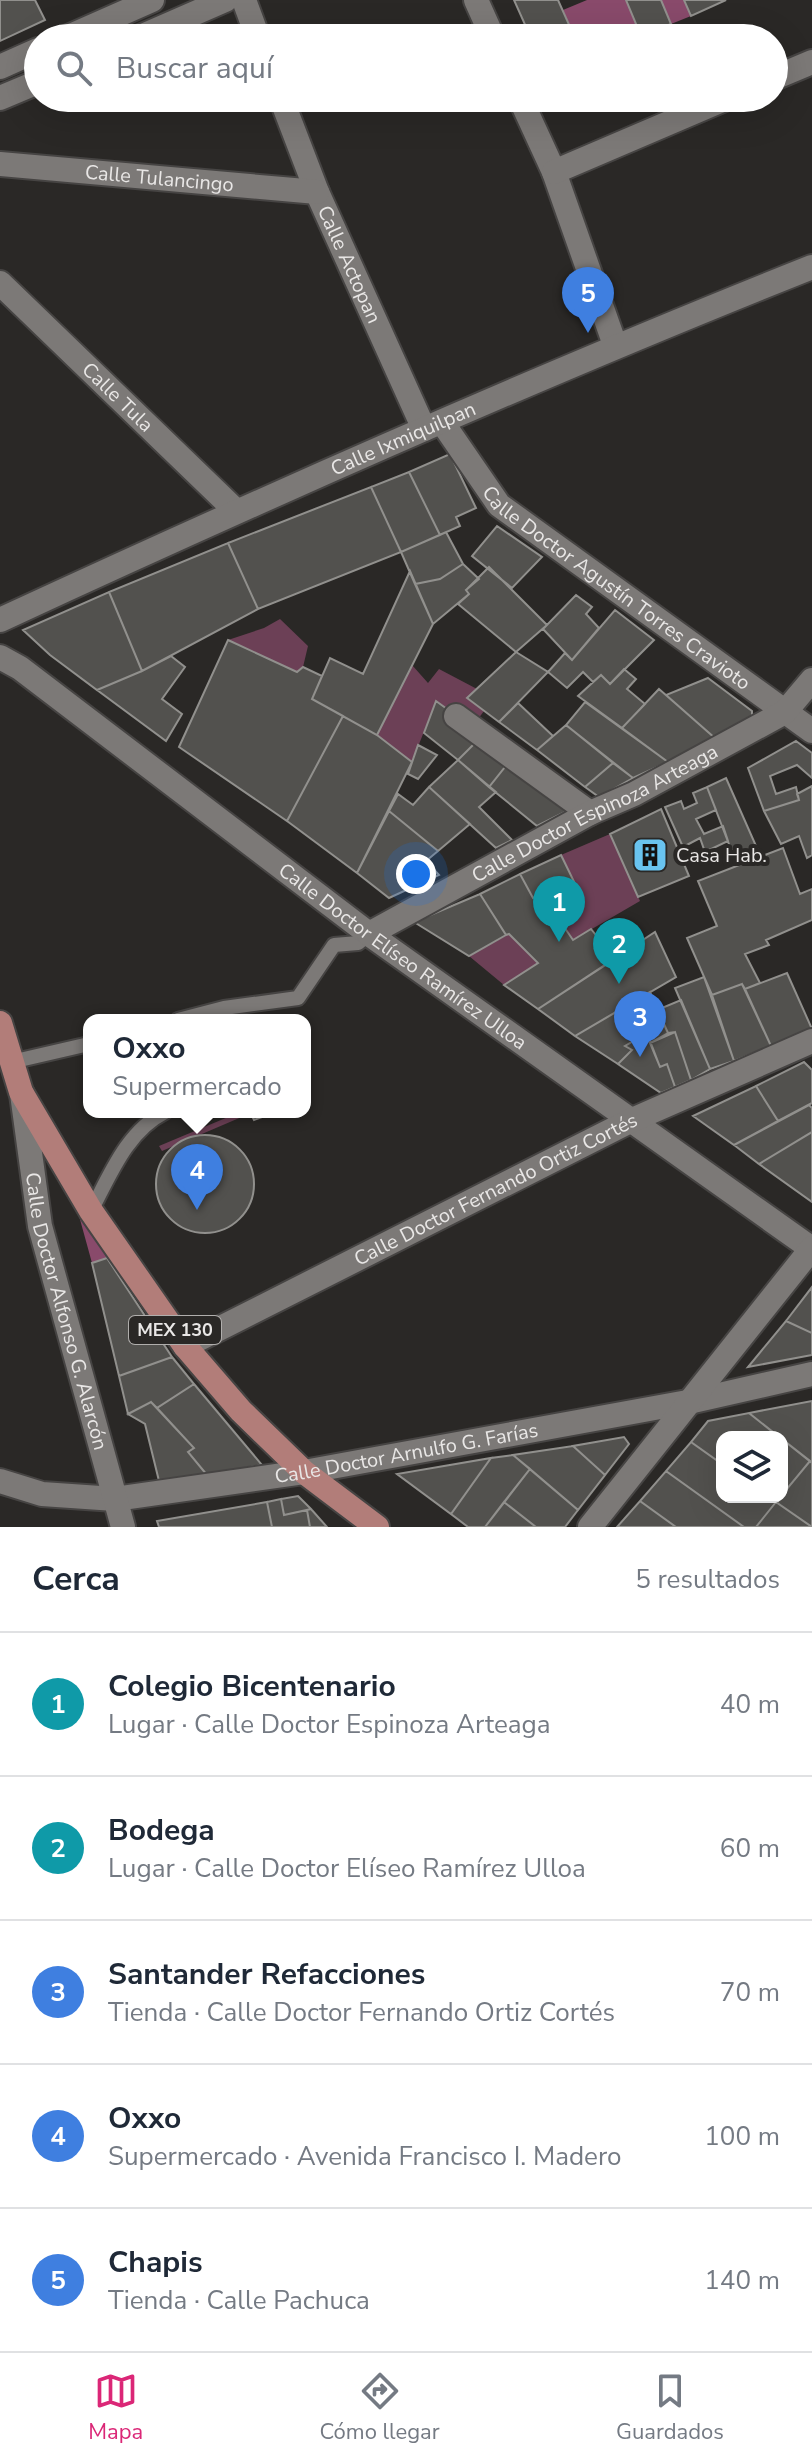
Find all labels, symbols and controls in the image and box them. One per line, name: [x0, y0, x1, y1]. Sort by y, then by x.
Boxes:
search box: [24, 24, 788, 112]
icon: search: [52, 46, 96, 90]
text: Buscar aquí: [116, 48, 273, 89]
street label: Calle Tulancingo: [84, 158, 235, 198]
street label: Calle Actopan: [311, 201, 388, 328]
pin: 5: [562, 267, 614, 333]
street label: Calle Tula: [76, 356, 160, 438]
street label: Calle Ixmiquilpan: [326, 395, 480, 482]
street label: Calle Doctor Agustín Torres Cravioto: [476, 480, 756, 696]
street label: Calle Doctor Espinoza Arteaga: [467, 738, 722, 889]
building icon: Casa Hab.: [631, 836, 669, 874]
place label: Casa Hab.: [676, 842, 767, 869]
your location: [396, 854, 436, 894]
street label: Calle Doctor Elíseo Ramírez Ulloa: [273, 856, 533, 1056]
pin: 1: [533, 876, 585, 942]
pin: 2: [593, 918, 645, 984]
pin: 3: [614, 991, 666, 1057]
popup: [83, 1014, 311, 1118]
text: Oxxo: [112, 1028, 185, 1069]
text: Supermercado: [112, 1069, 282, 1104]
street label: Calle Doctor Fernando Ortiz Cortés: [349, 1106, 641, 1272]
pin: 4: [171, 1144, 223, 1210]
street label: Calle Doctor Alfonso G. Alarcón: [19, 1170, 115, 1453]
road number: MEX 130: [129, 1316, 221, 1344]
street label: Calle Doctor Arnulfo G. Farías: [273, 1416, 540, 1490]
map controls: [716, 1431, 788, 1503]
button: layers: [716, 1431, 788, 1503]
text: Cerca: [32, 1556, 120, 1602]
text: 5 resultados: [635, 1562, 780, 1597]
text: Colegio Bicentenario: [108, 1666, 396, 1707]
text: 1: [50, 1687, 66, 1722]
text: 40 m: [720, 1687, 780, 1722]
text: Lugar · Calle Doctor Espinoza Arteaga: [108, 1707, 551, 1742]
text: Bodega: [108, 1810, 215, 1851]
text: 2: [50, 1831, 66, 1866]
text: 60 m: [720, 1831, 780, 1866]
text: Lugar · Calle Doctor Elíseo Ramírez Ulloa: [108, 1851, 586, 1886]
text: Santander Refacciones: [108, 1954, 425, 1995]
text: 3: [50, 1975, 66, 2010]
text: 70 m: [720, 1975, 780, 2010]
text: Tienda · Calle Doctor Fernando Ortiz Cortés: [108, 1995, 615, 2030]
text: Oxxo: [108, 2098, 181, 2139]
text: 4: [50, 2119, 66, 2154]
text: 100 m: [704, 2119, 780, 2154]
text: Supermercado · Avenida Francisco I. Madero: [108, 2139, 622, 2174]
text: Chapis: [108, 2242, 203, 2283]
text: 5: [50, 2263, 66, 2298]
text: 140 m: [704, 2263, 780, 2298]
text: Tienda · Calle Pachuca: [108, 2283, 370, 2318]
tab: Mapa: [88, 2369, 143, 2447]
tab: Cómo llegar: [320, 2369, 440, 2447]
tab: Guardados: [616, 2369, 724, 2447]

